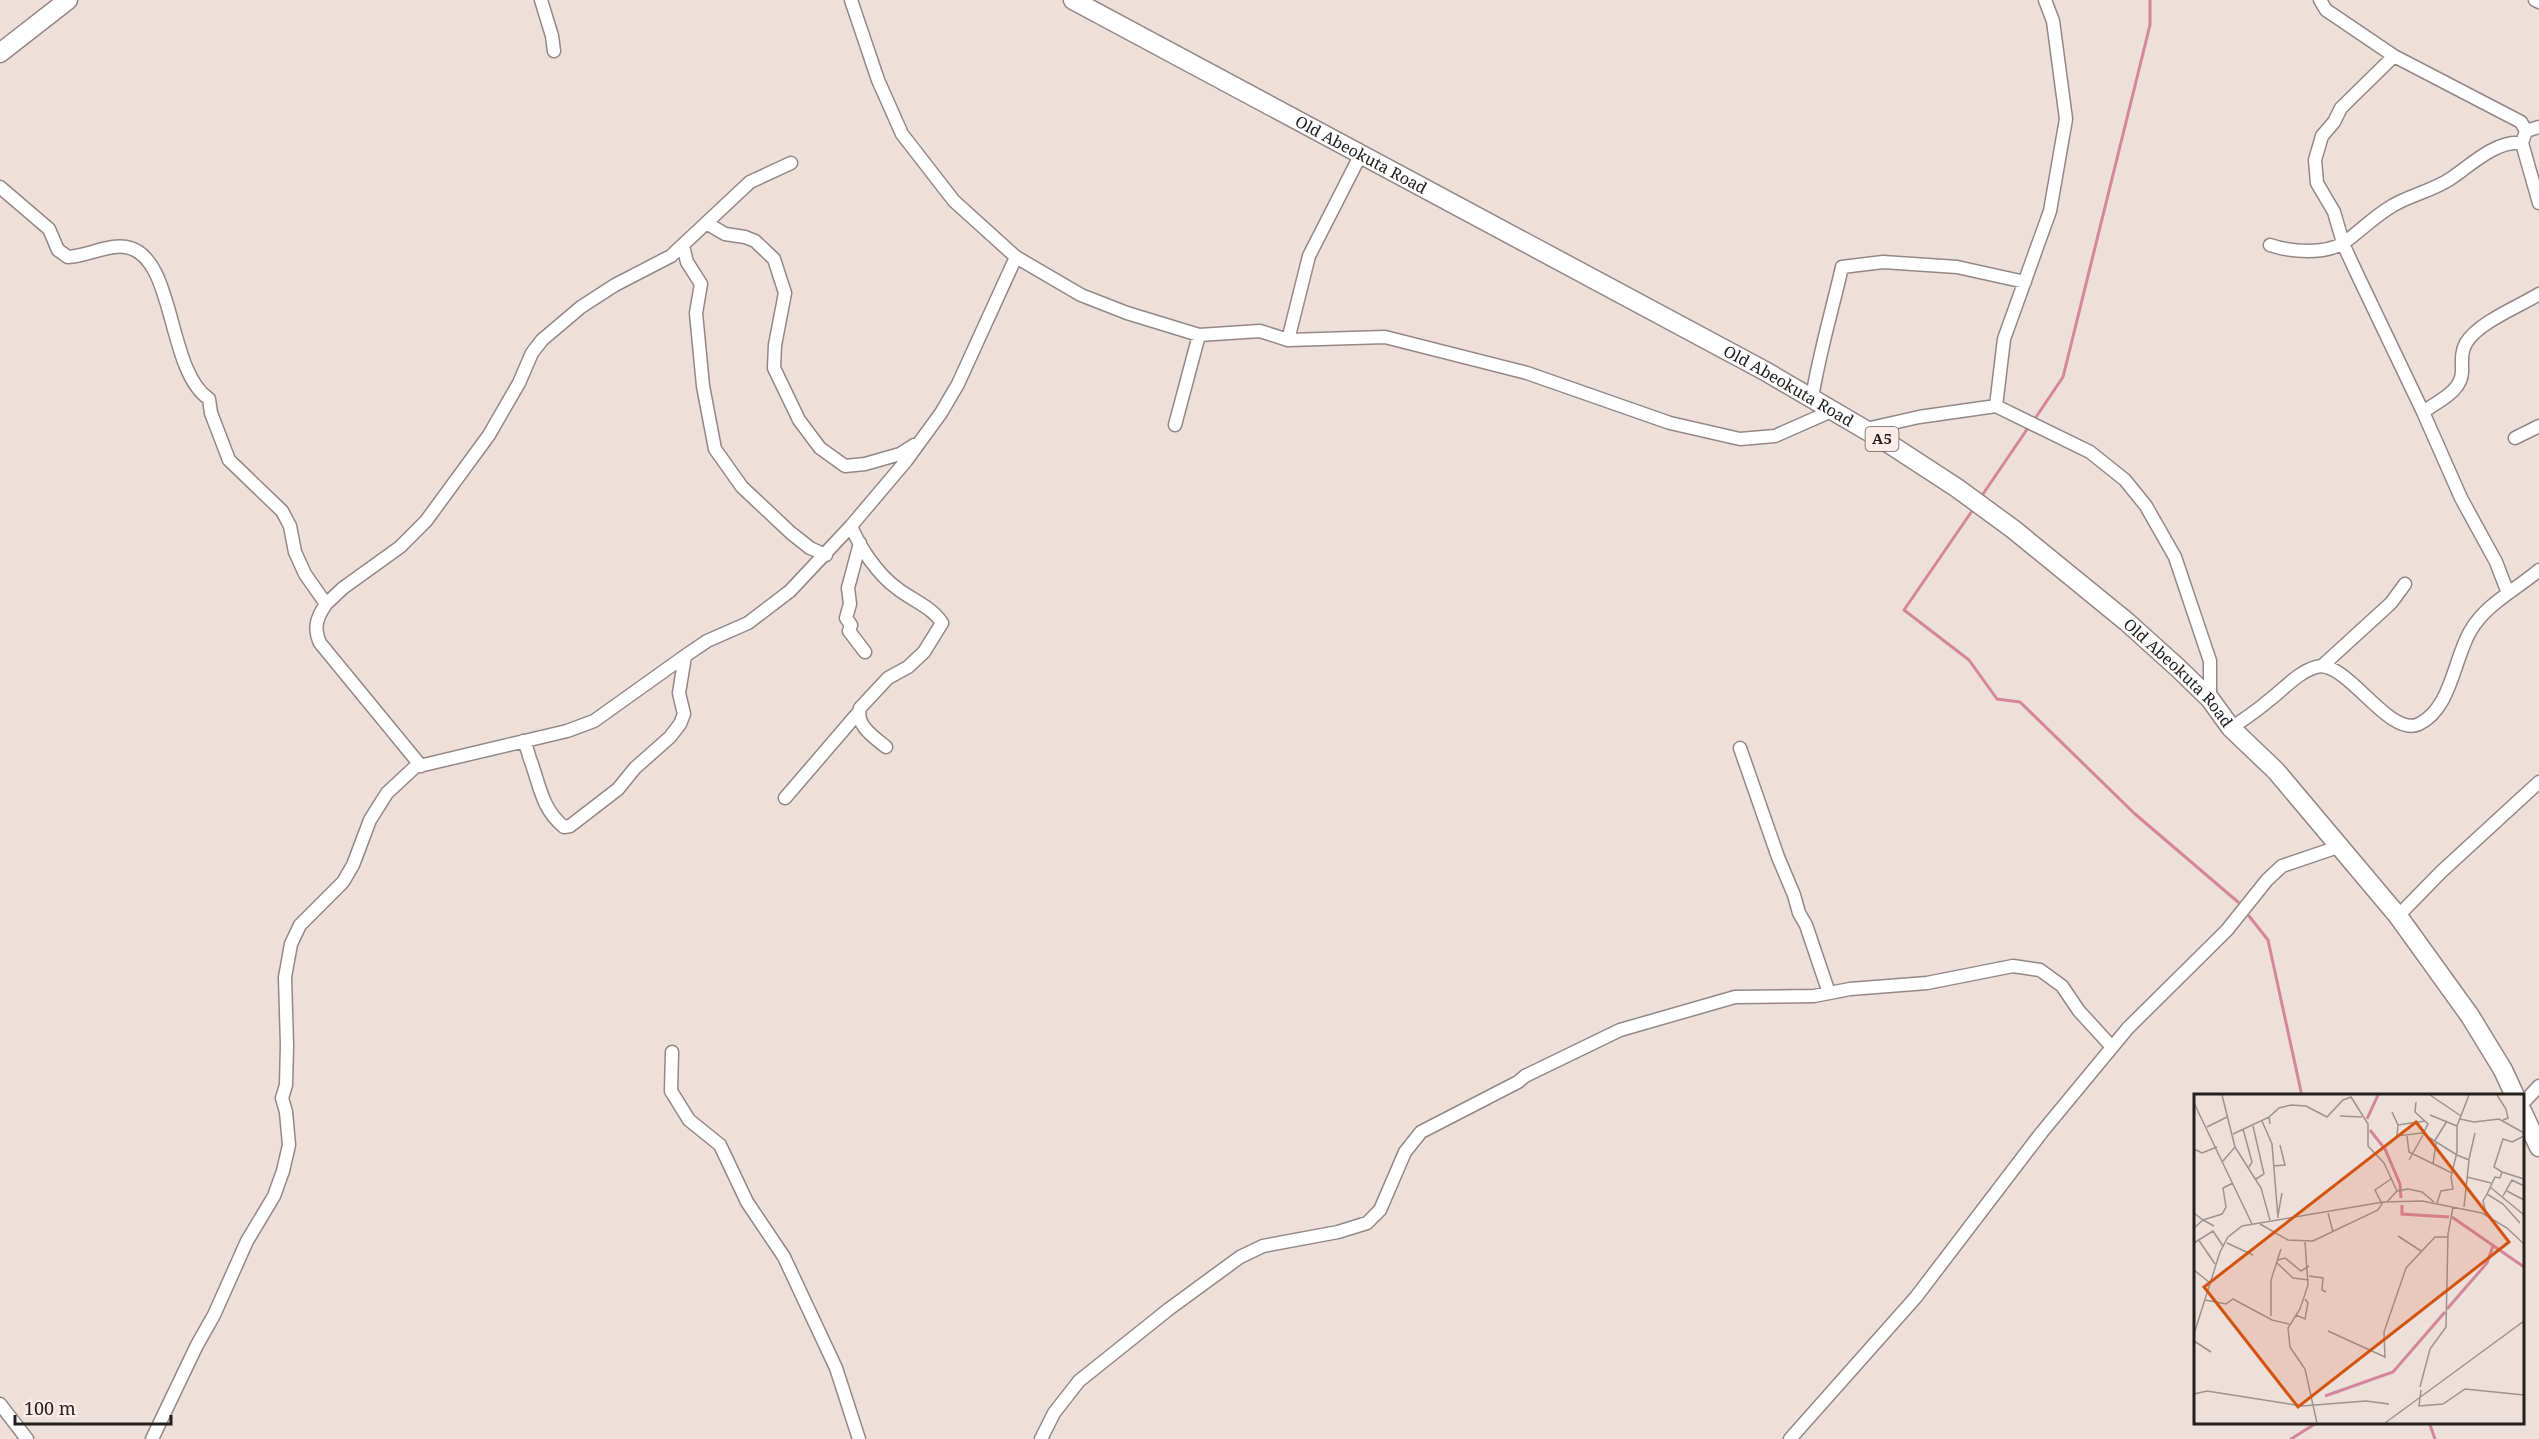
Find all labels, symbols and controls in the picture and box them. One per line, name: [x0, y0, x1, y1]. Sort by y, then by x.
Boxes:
street label: Old Abeokuta Road: [1291, 110, 1431, 199]
street label: Old Abeokuta Road: [1720, 340, 1858, 432]
road number: A5: [1866, 427, 1898, 451]
street label: Old Abeokuta Road: [2119, 613, 2238, 732]
inset map: [2194, 1094, 2524, 1424]
scale bar: [15, 1388, 171, 1426]
text: 100 m: [24, 1396, 76, 1420]

